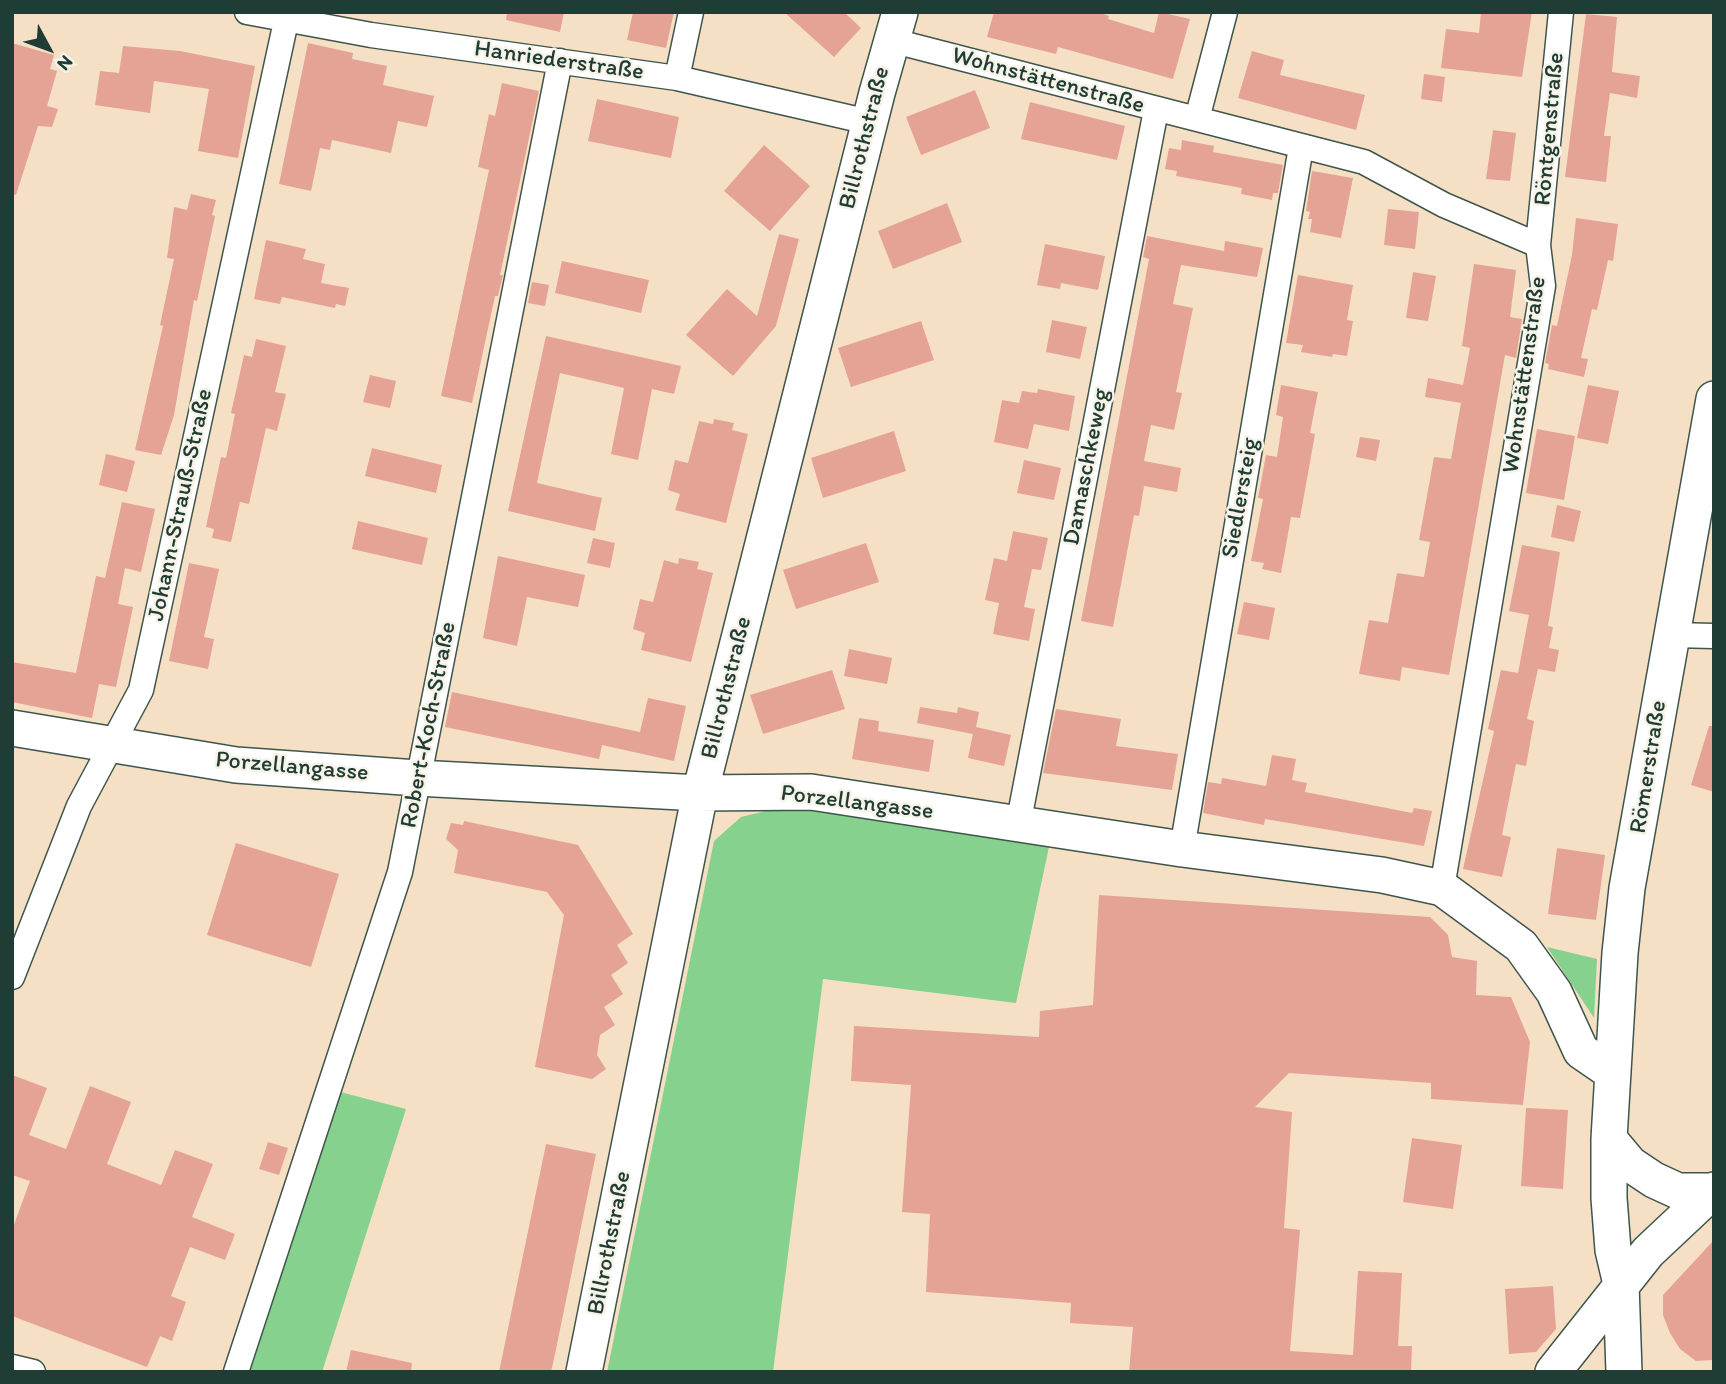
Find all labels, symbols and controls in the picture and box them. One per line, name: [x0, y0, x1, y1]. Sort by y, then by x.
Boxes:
north arrow: [14, 14, 84, 84]
street label: Hanriederstraße: [472, 35, 646, 87]
street label: Wohnstättenstraße: [948, 41, 1148, 121]
text: N: [52, 51, 78, 75]
street label: Röntgenstraße: [1529, 51, 1571, 207]
street label: Billrothstraße: [833, 64, 897, 212]
street label: Wohnstättenstraße: [1497, 275, 1553, 475]
street label: Johann-Strauß-Straße: [142, 386, 220, 624]
street label: Damaschkeweg: [1058, 386, 1116, 548]
street label: Siedlersteig: [1216, 436, 1266, 560]
street label: Billrothstraße: [695, 614, 759, 762]
street label: Robert-Koch-Straße: [395, 619, 463, 831]
street label: Römerstraße: [1624, 698, 1674, 836]
street label: Porzellangasse: [214, 746, 370, 788]
street label: Porzellangasse: [779, 779, 935, 827]
street label: Billrothstraße: [582, 1169, 638, 1317]

